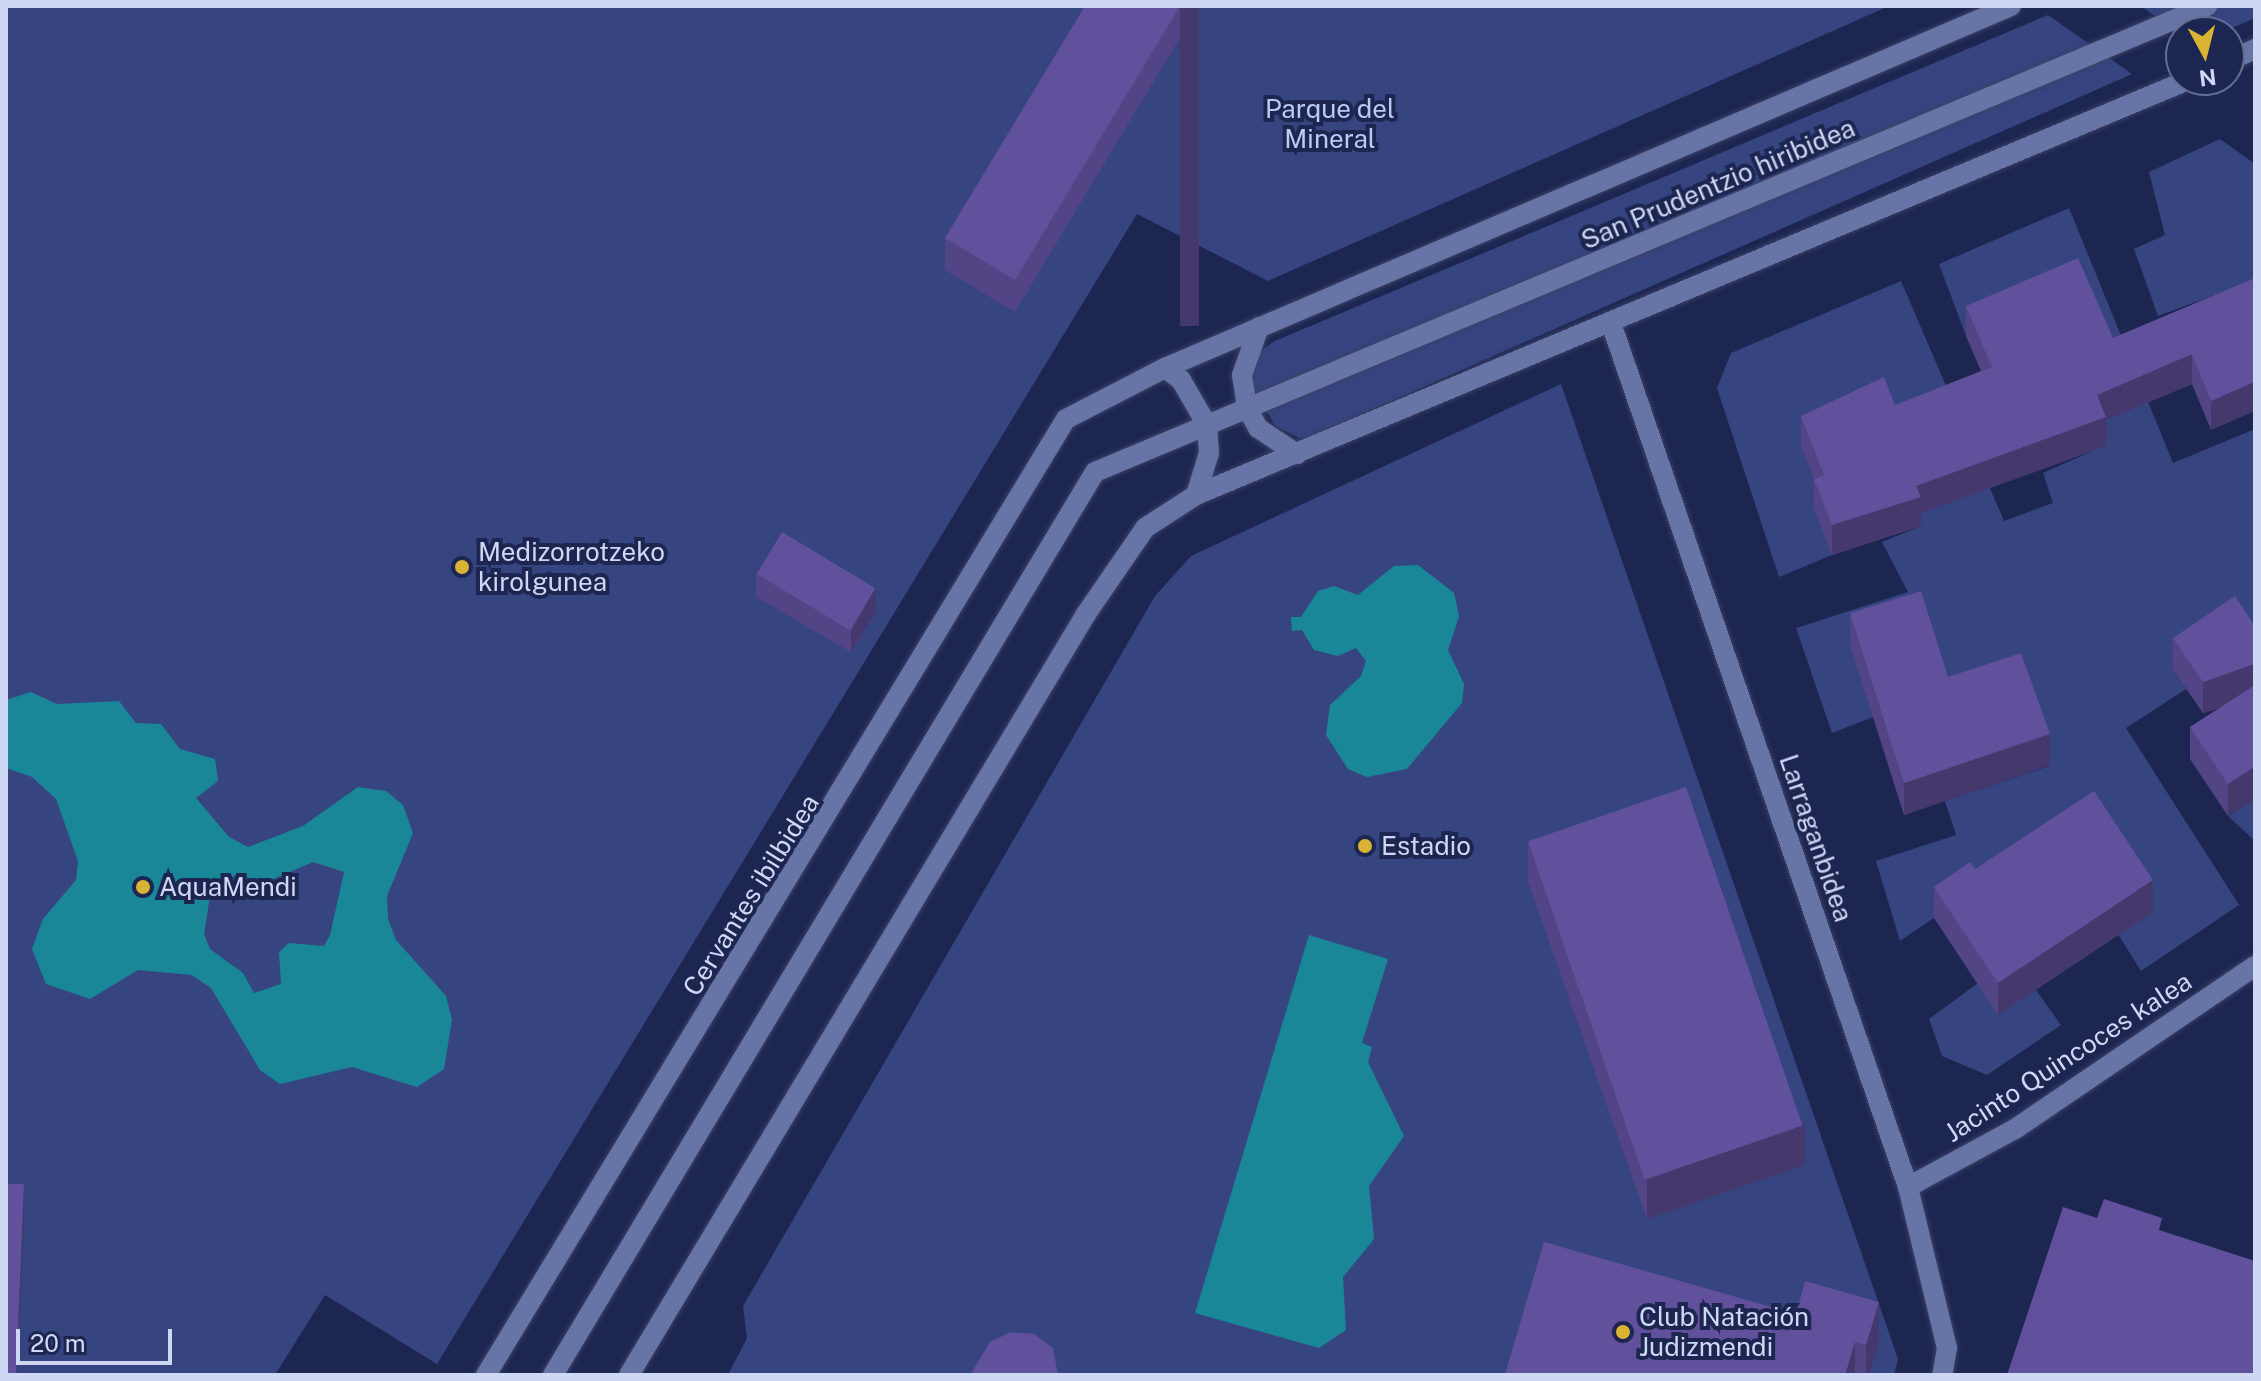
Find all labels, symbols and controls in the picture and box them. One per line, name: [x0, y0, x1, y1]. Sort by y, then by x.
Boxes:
north arrow: [2165, 16, 2245, 96]
text: N: [2198, 64, 2218, 92]
park label: Parque del Mineral: [1265, 93, 1395, 154]
street label: San Prudentzio hiribidea: [1576, 112, 1860, 256]
place label: Medizorrotzeko kirolgunea: [478, 536, 665, 598]
marker: Medizorrotzeko kirolgunea: [453, 558, 471, 576]
street label: Larraganbidea: [1773, 750, 1859, 926]
street label: Cervantes ibilbidea: [676, 789, 826, 1001]
place label: Estadio: [1381, 830, 1471, 862]
marker: Estadio: [1356, 837, 1374, 855]
place label: AquaMendi: [159, 871, 297, 903]
marker: AquaMendi: [134, 878, 152, 896]
street label: Jacinto Quincoces kalea: [1939, 965, 2197, 1149]
place label: Club Natación Judizmendi: [1639, 1301, 1809, 1362]
scale bar: [20, 1313, 176, 1363]
marker: Club Natación Judizmendi: [1614, 1323, 1632, 1341]
text: 20 m: [30, 1329, 86, 1357]

